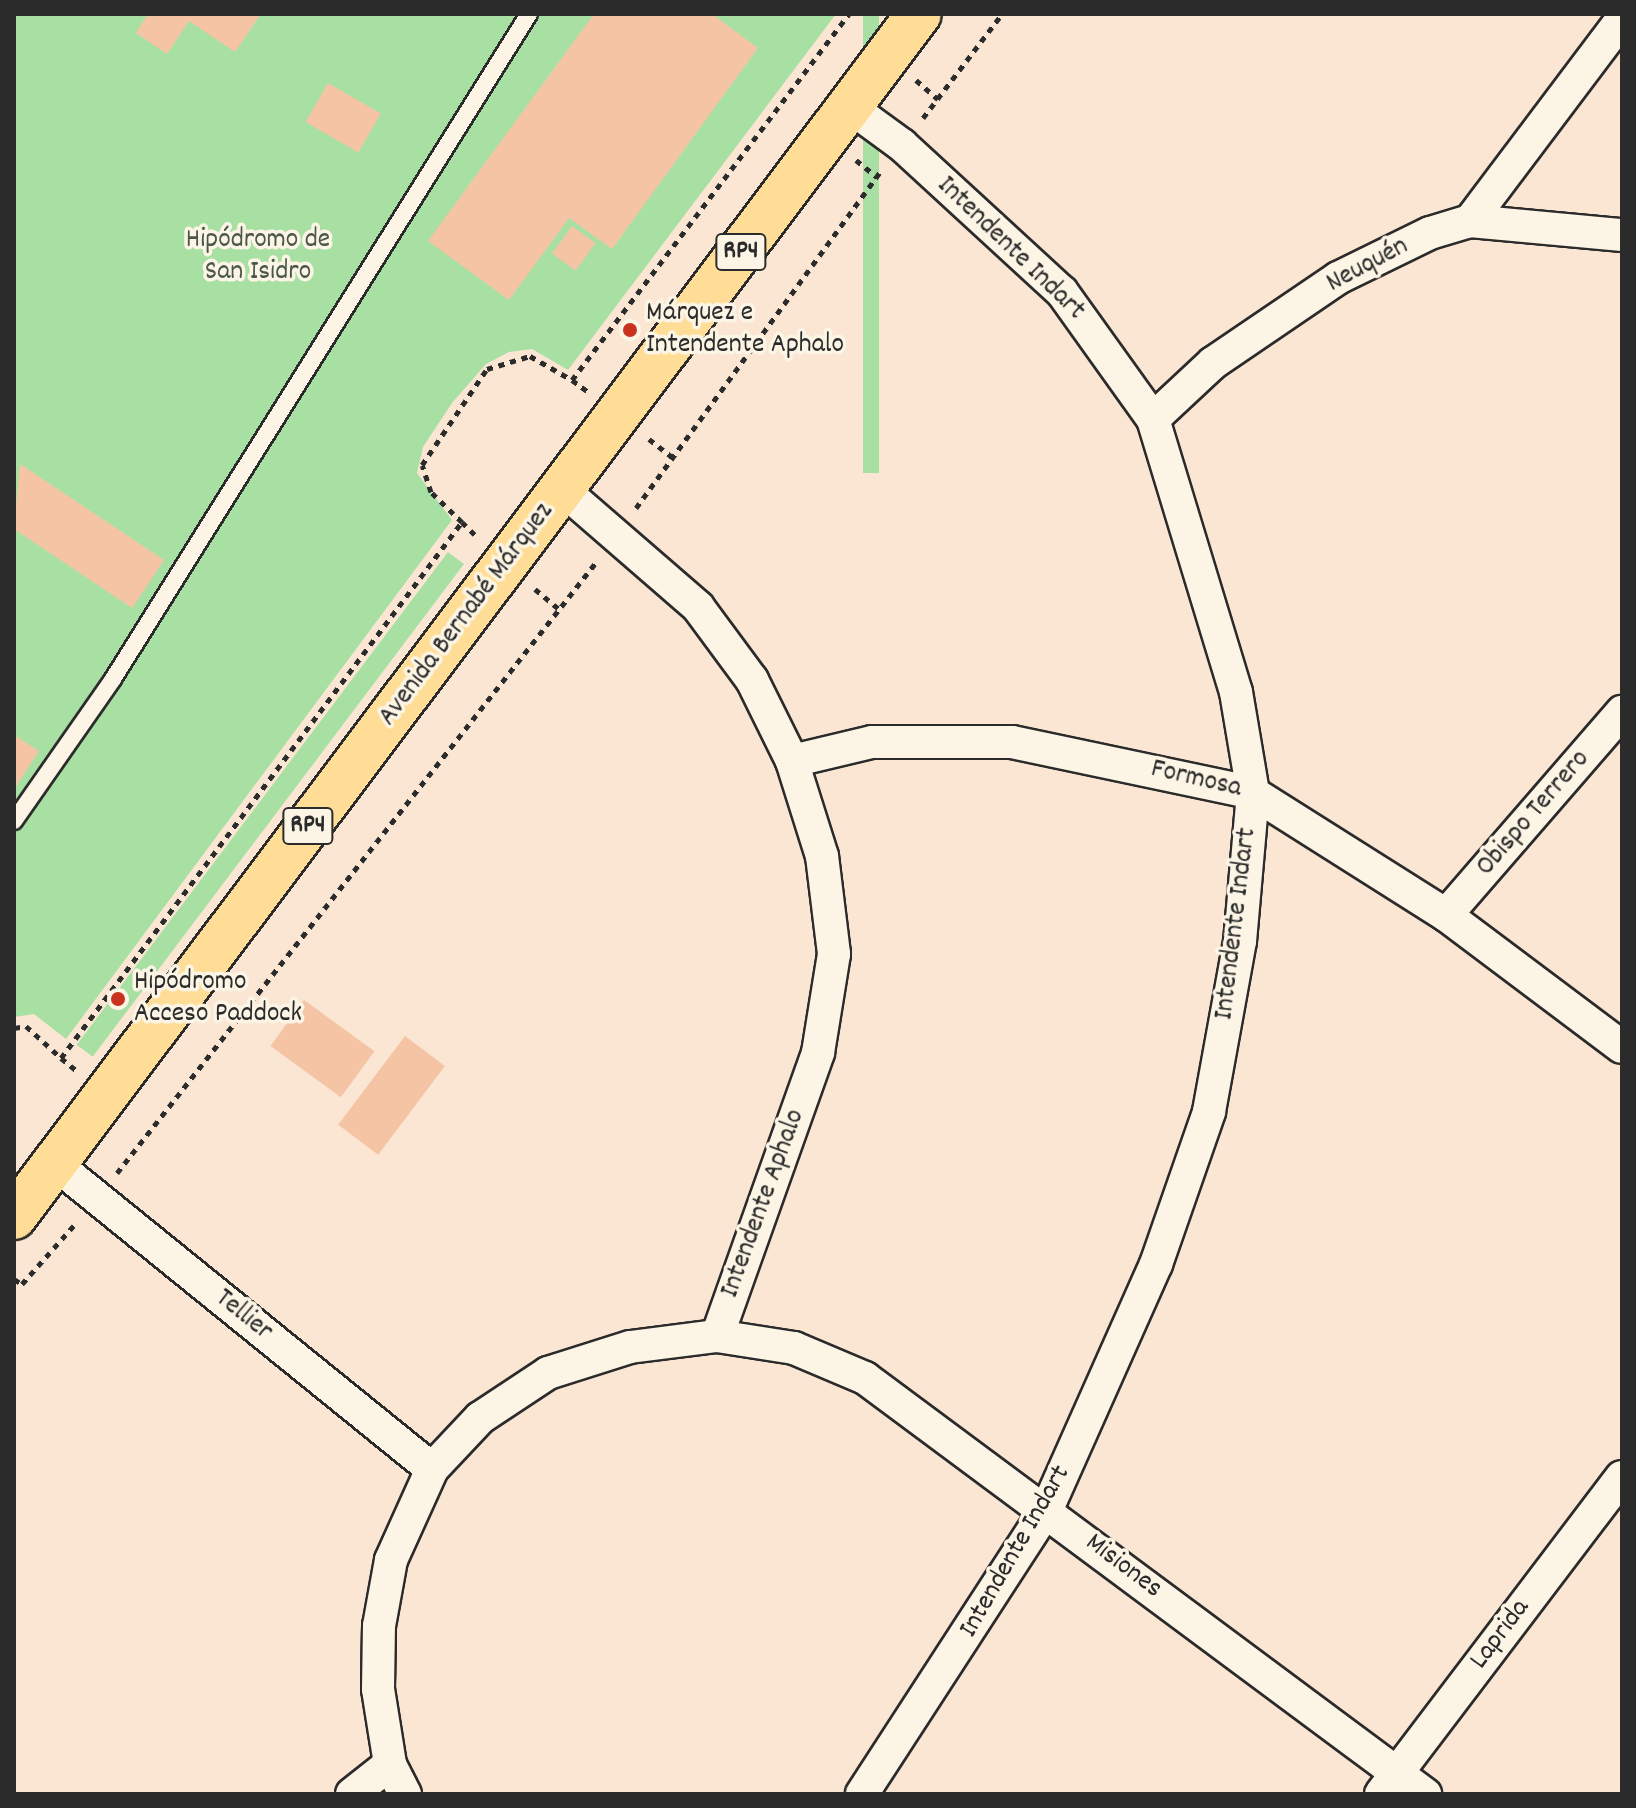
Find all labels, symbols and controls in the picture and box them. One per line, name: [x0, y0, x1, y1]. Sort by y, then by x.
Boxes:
street label: Intendente Indart: [929, 170, 1091, 328]
park label: Hipódromo de San Isidro: [186, 224, 330, 290]
road number: RP4: [715, 230, 767, 274]
street label: Neuquén: [1321, 231, 1415, 301]
place label: Márquez e Intendente Aphalo: [646, 297, 844, 363]
marker: Márquez e Intendente Aphalo: [621, 321, 639, 339]
street label: Avenida Bernabé Márquez: [372, 497, 562, 733]
street label: Obispo Terrero: [1470, 744, 1598, 884]
street label: Formosa: [1147, 753, 1245, 807]
road number: RP4: [282, 804, 334, 848]
street label: Intendente Indart: [1209, 826, 1265, 1022]
place label: Hipódromo Acceso Paddock: [134, 966, 302, 1032]
marker: Hipódromo Acceso Paddock: [109, 990, 127, 1008]
street label: Intendente Aphalo: [714, 1105, 814, 1303]
street label: Tellier: [207, 1283, 279, 1349]
street label: Intendente Indart: [953, 1460, 1079, 1644]
street label: Misiones: [1078, 1527, 1168, 1607]
street label: Laprida: [1464, 1593, 1538, 1677]

